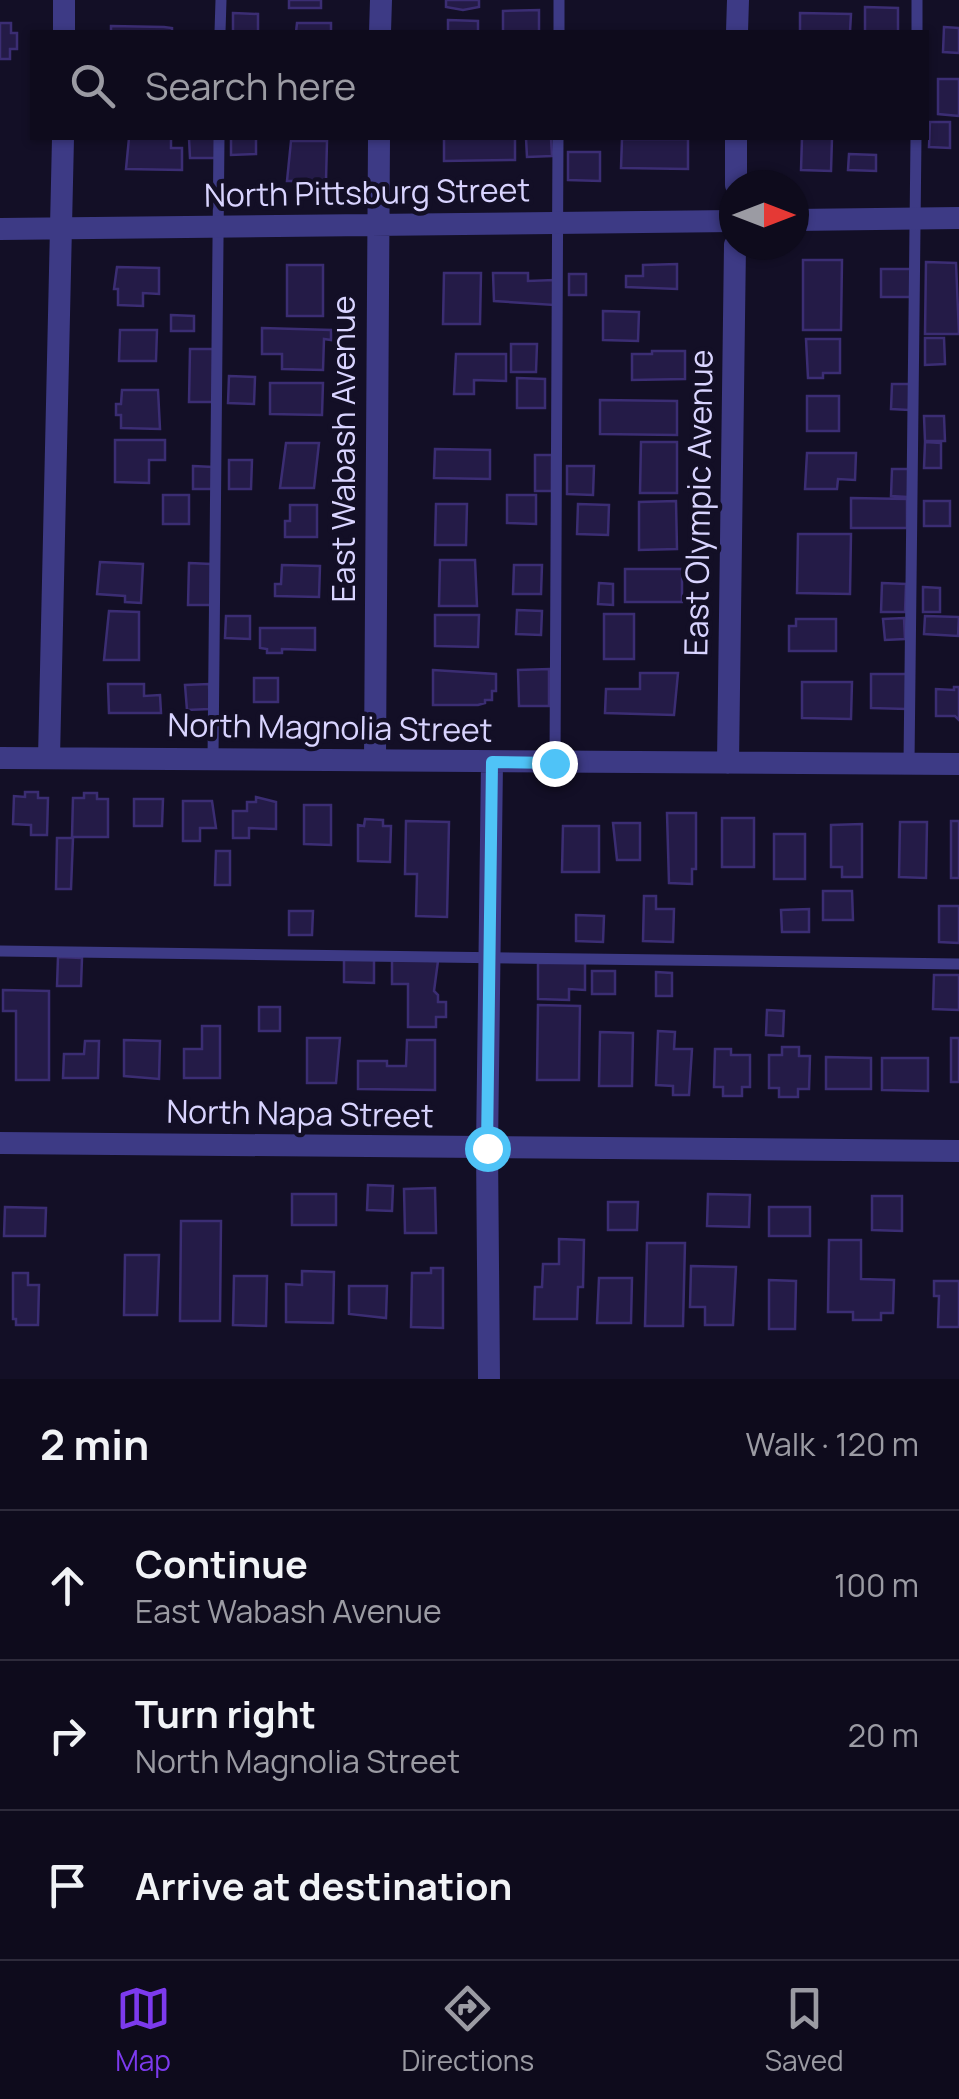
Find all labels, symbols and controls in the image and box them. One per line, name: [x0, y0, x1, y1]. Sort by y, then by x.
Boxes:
search box: [30, 30, 929, 140]
icon: search: [65, 58, 120, 113]
text: Search here: [145, 59, 356, 111]
street label: North Pittsburg Street: [204, 167, 530, 217]
north arrow: [719, 170, 809, 260]
street label: East Wabash Avenue: [321, 296, 365, 602]
street label: East Olympic Avenue: [673, 349, 723, 657]
street label: North Magnolia Street: [167, 702, 493, 752]
route end: [532, 741, 578, 787]
street label: North Napa Street: [166, 1089, 434, 1137]
route start: [465, 1126, 511, 1172]
text: 2 min: [40, 1415, 149, 1473]
text: Walk · 120 m: [746, 1422, 919, 1466]
text: Continue: [135, 1537, 308, 1589]
icon: ahead: [40, 1558, 95, 1613]
text: 100 m: [834, 1563, 919, 1607]
text: East Wabash Avenue: [135, 1589, 442, 1633]
text: Turn right: [135, 1687, 316, 1739]
icon: right: [40, 1708, 95, 1763]
text: 20 m: [848, 1713, 919, 1757]
text: North Magnolia Street: [135, 1739, 460, 1783]
icon: arrive: [40, 1858, 95, 1913]
text: Arrive at destination: [135, 1859, 512, 1911]
tab: Map: [115, 1981, 171, 2079]
tab: Directions: [402, 1981, 534, 2079]
tab: Saved: [765, 1981, 844, 2079]

